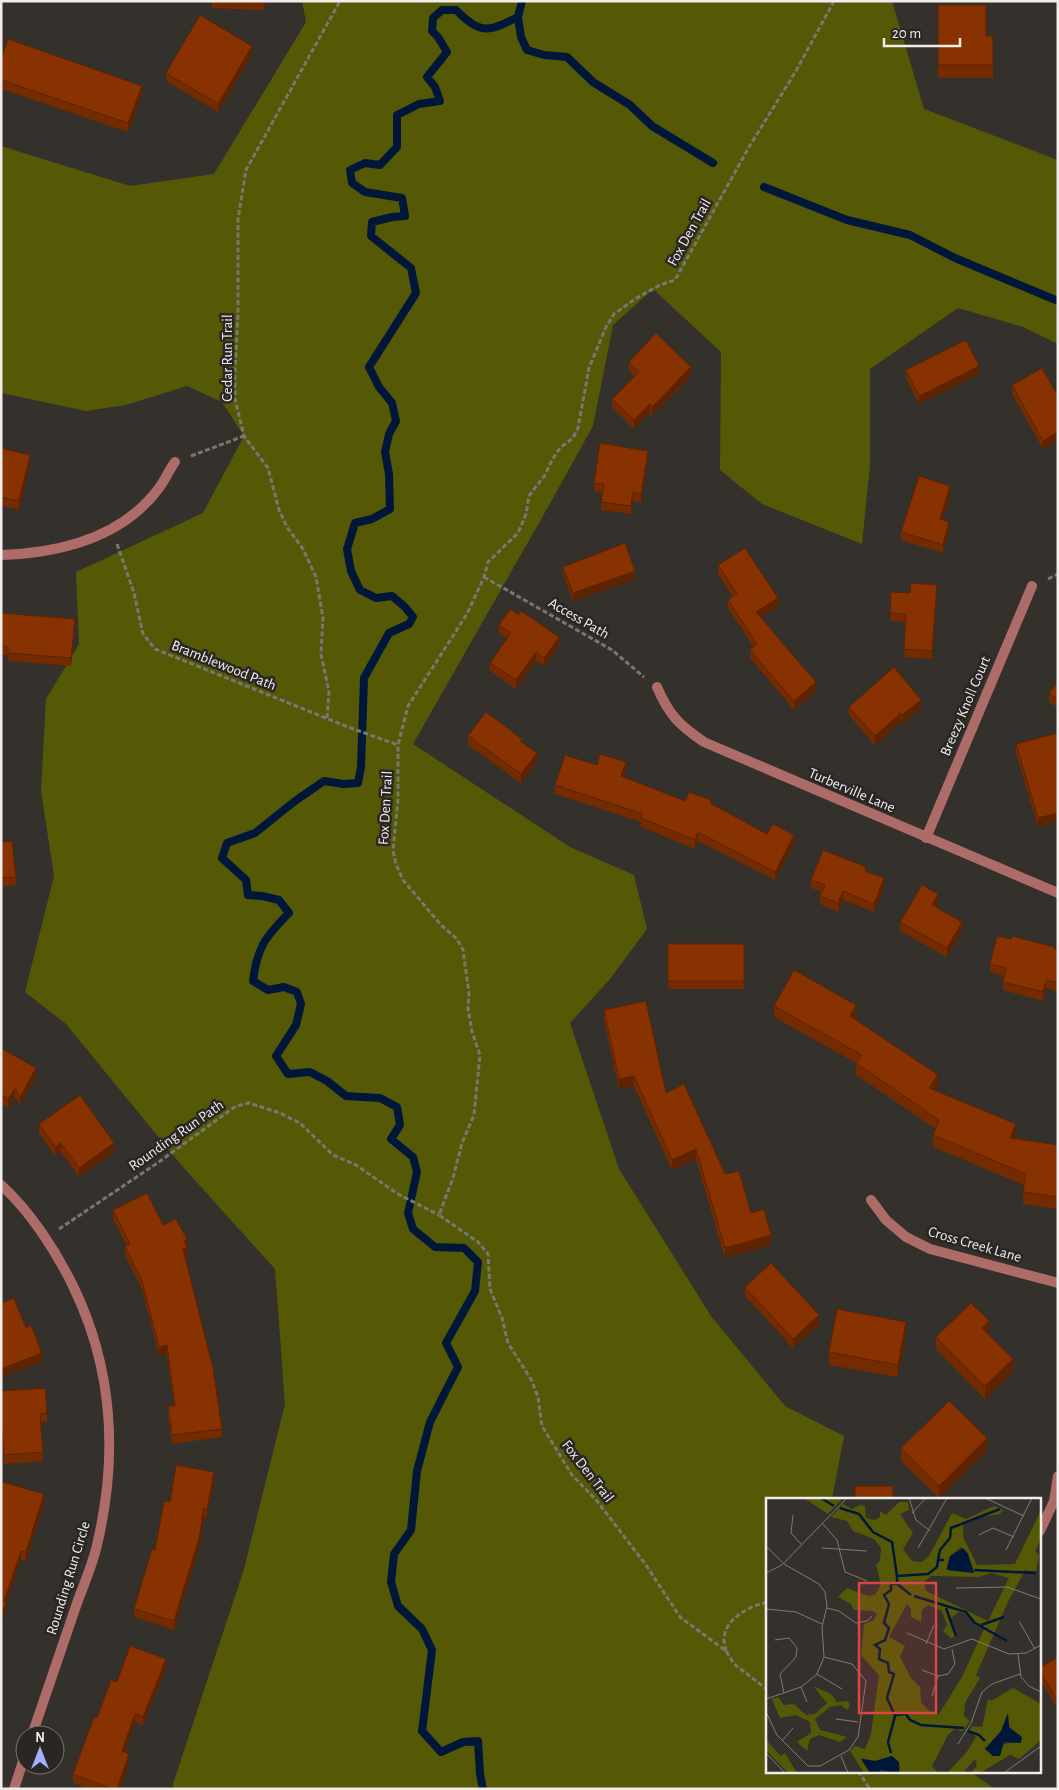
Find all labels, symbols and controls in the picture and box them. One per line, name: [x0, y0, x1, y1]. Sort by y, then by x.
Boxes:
scale bar: [884, 15, 960, 47]
text: 20 m: [892, 26, 921, 41]
street label: Fox Den Trail: [665, 196, 714, 268]
street label: Cedar Run Trail: [220, 314, 235, 402]
street label: Access Path: [546, 595, 612, 642]
street label: Bramblewood Path: [169, 638, 278, 693]
street label: Breezy Knoll Court: [938, 654, 993, 758]
street label: Turberville Lane: [806, 765, 897, 816]
street label: Fox Den Trail: [376, 771, 395, 846]
street label: Rounding Run Path: [126, 1097, 226, 1174]
street label: Cross Creek Lane: [926, 1224, 1023, 1265]
street label: Fox Den Trail: [559, 1437, 616, 1505]
inset map: [766, 1498, 1042, 1772]
street label: Rounding Run Circle: [44, 1520, 93, 1637]
north arrow: [15, 1725, 65, 1775]
text: N: [35, 1731, 45, 1745]

